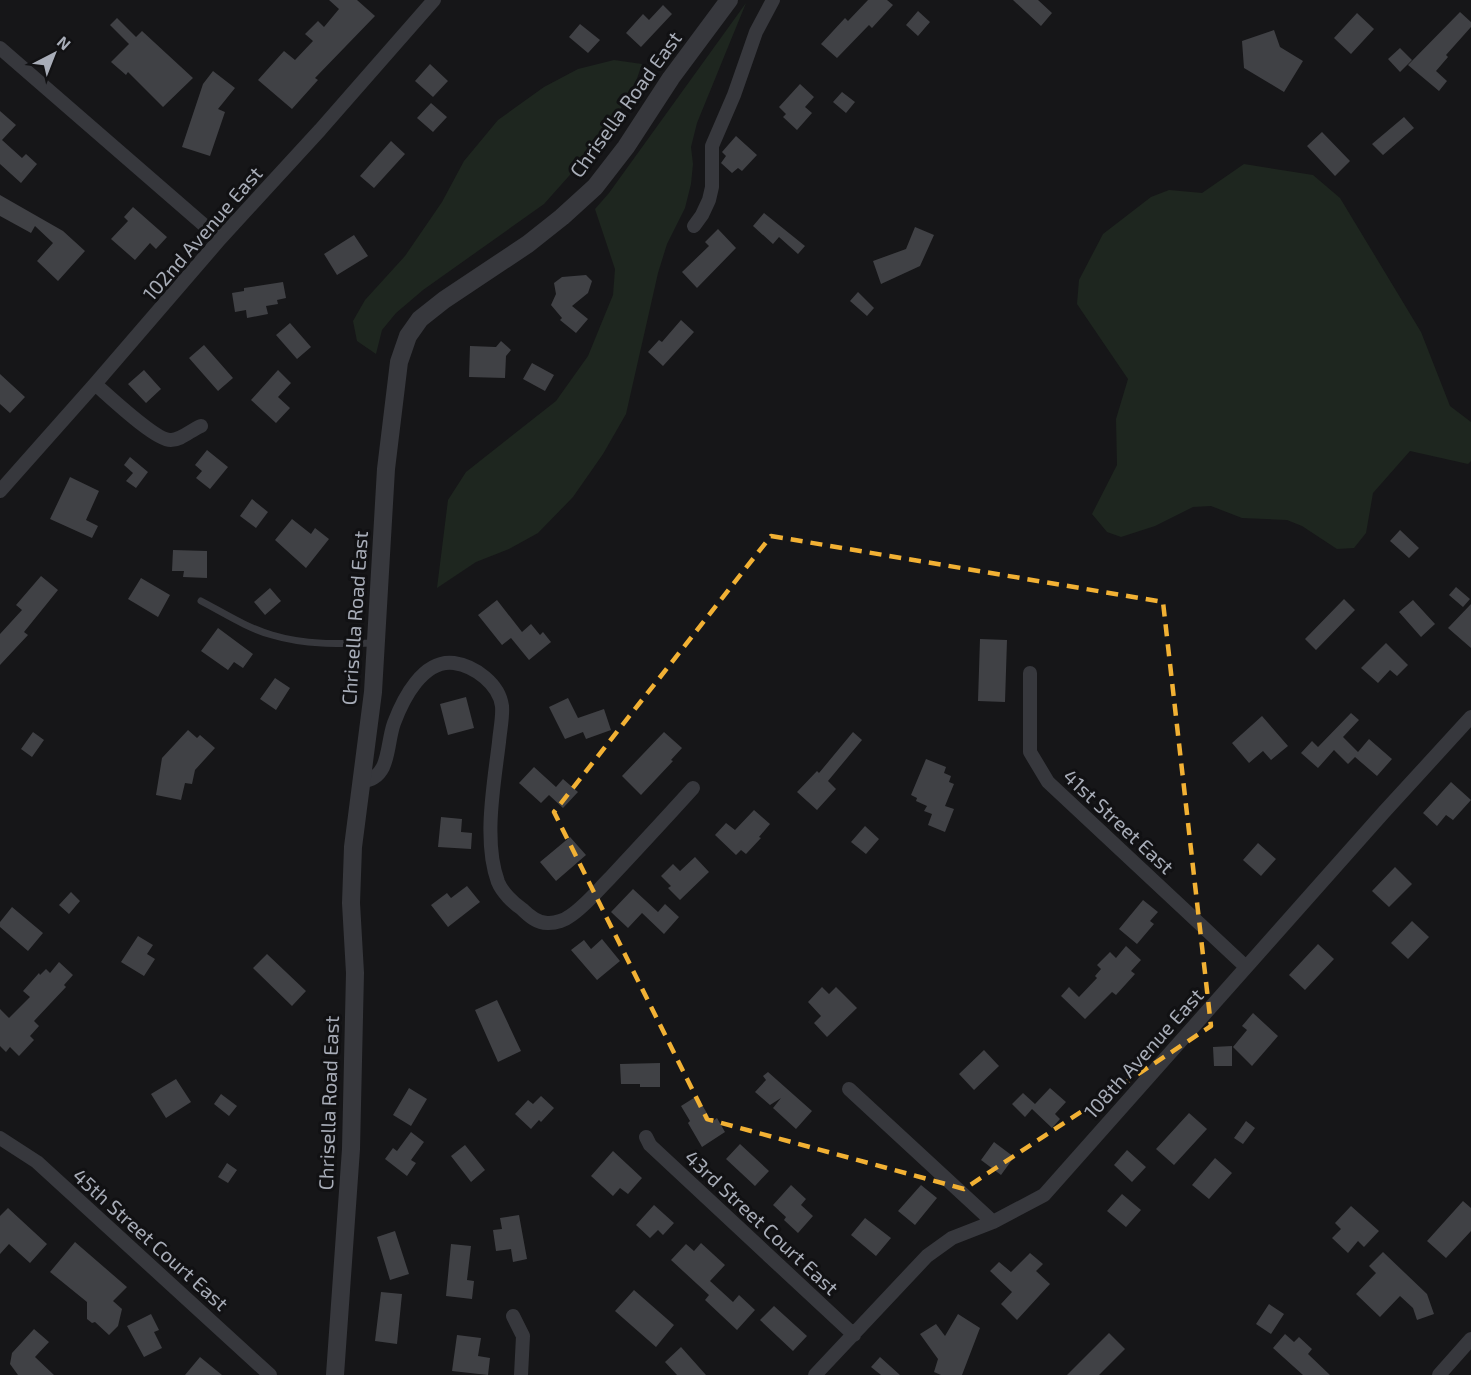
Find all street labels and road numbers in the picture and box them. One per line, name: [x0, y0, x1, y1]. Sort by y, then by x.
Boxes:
street label: Chrisella Road East: [564, 26, 686, 182]
street label: 102nd Avenue East: [137, 161, 267, 305]
street label: Chrisella Road East: [336, 530, 372, 706]
street label: 41st Street East: [1059, 764, 1180, 879]
street label: 108th Avenue East: [1078, 983, 1208, 1123]
street label: Chrisella Road East: [313, 1015, 343, 1191]
street label: 43rd Street Court East: [680, 1145, 844, 1300]
street label: 45th Street Court East: [68, 1163, 234, 1315]

